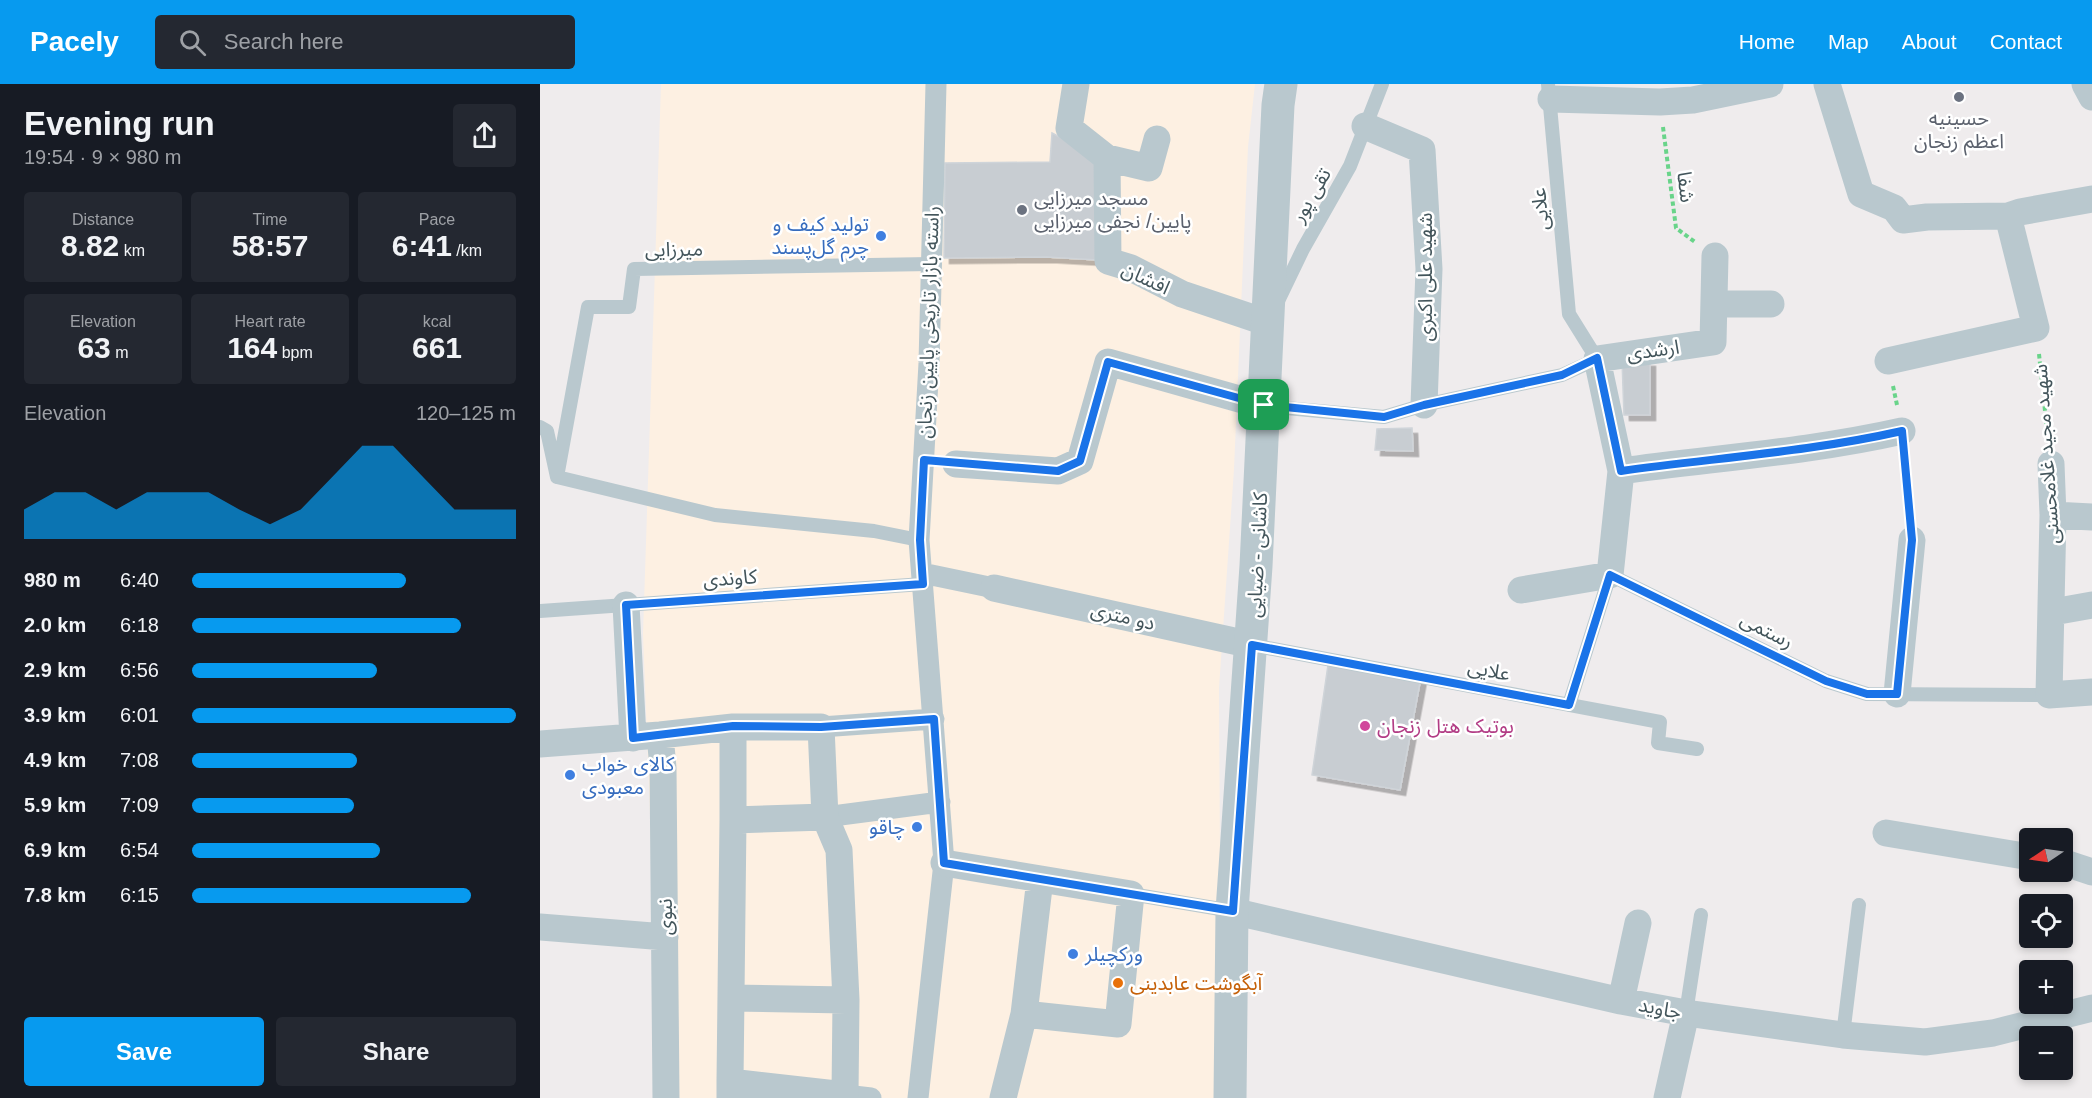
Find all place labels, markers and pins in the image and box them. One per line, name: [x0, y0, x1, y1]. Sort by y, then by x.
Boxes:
marker: حسینیه اعظم زنجان: [1952, 90, 1966, 104]
place label: حسینیه اعظم زنجان: [1914, 107, 2004, 156]
place label: مسجد میرزایی پایین/ نجفی میرزایی: [1034, 187, 1191, 234]
marker: مسجد میرزایی پایین/ نجفی میرزایی: [1015, 203, 1029, 217]
place label: تولید کیف و چرم گل‌پسند: [772, 213, 869, 262]
marker: تولید کیف و چرم گل‌پسند: [874, 229, 888, 243]
pin: [1238, 379, 1289, 430]
place label: بوتیک هتل زنجان: [1377, 715, 1514, 738]
marker: بوتیک هتل زنجان: [1358, 719, 1372, 733]
place label: کالای خواب معبودی: [582, 753, 675, 799]
marker: کالای خواب معبودی: [563, 768, 577, 782]
place label: چاقو: [869, 816, 905, 840]
marker: چاقو: [910, 820, 924, 834]
place label: ورکچیلر: [1084, 943, 1143, 967]
marker: ورکچیلر: [1066, 947, 1080, 961]
place label: آبگوشت عابدینی: [1130, 972, 1263, 995]
marker: آبگوشت عابدینی: [1111, 976, 1125, 990]

